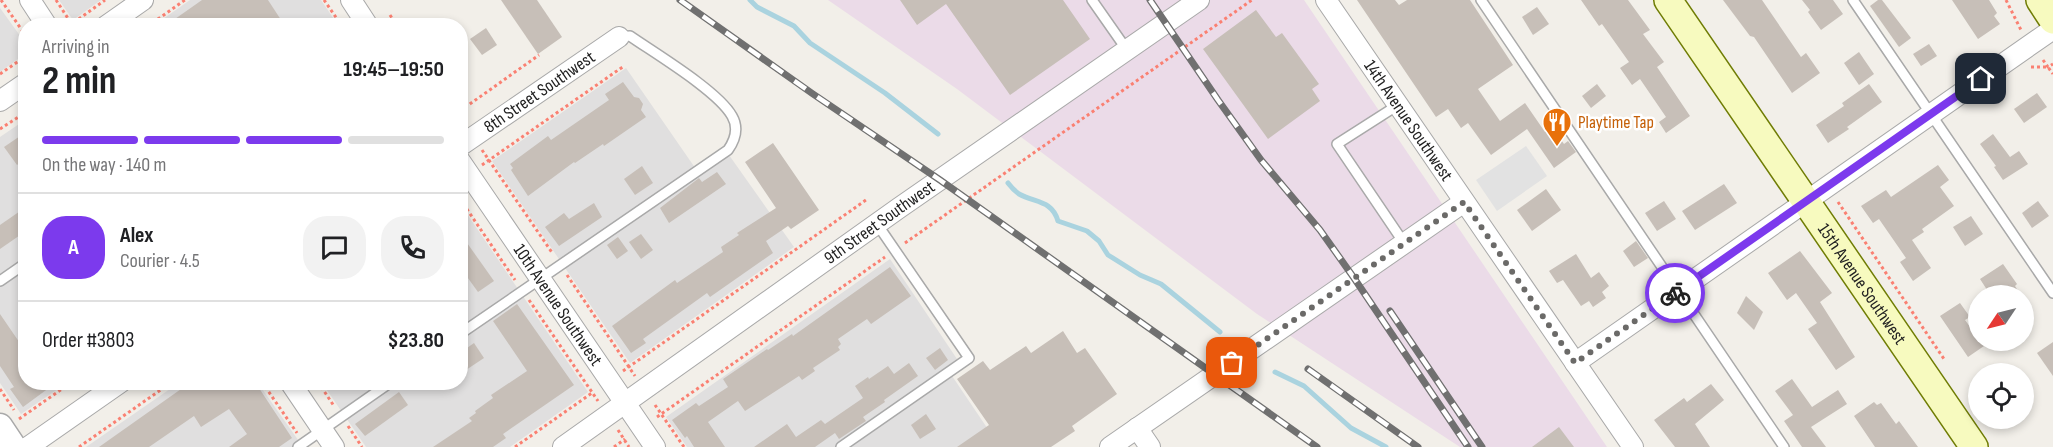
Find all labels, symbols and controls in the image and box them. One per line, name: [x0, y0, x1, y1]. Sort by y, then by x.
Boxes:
text: Arriving in: [42, 35, 110, 59]
street label: 8th Street Southwest: [480, 46, 599, 138]
pin: [1955, 53, 2006, 104]
text: 19:45–19:50: [343, 56, 444, 83]
street label: 14th Avenue Southwest: [1359, 56, 1457, 186]
text: 2 min: [42, 58, 116, 105]
icon: home: [1964, 62, 1997, 95]
restaurant icon: Playtime Tap: [1541, 106, 1573, 148]
place label: Playtime Tap: [1578, 112, 1654, 133]
text: On the way · 140 m: [42, 153, 166, 177]
street label: 9th Street Southwest: [820, 176, 939, 269]
button: chat: [303, 216, 366, 279]
button: phone: [381, 216, 444, 279]
street label: 15th Avenue Southwest: [1813, 220, 1911, 349]
text: Alex: [120, 222, 153, 249]
text: A: [68, 234, 79, 261]
street label: 10th Avenue Southwest: [509, 240, 607, 370]
text: Courier · 4.5: [120, 249, 200, 273]
courier: [1645, 263, 1705, 323]
icon: bike: [1659, 277, 1692, 310]
north arrow: [1968, 285, 2034, 351]
map controls: [1968, 285, 2034, 429]
text: Order #3803: [42, 327, 135, 354]
text: $23.80: [387, 327, 444, 354]
pin: [1206, 337, 1257, 388]
icon: bag: [1215, 346, 1248, 379]
button: locate: [1968, 363, 2034, 429]

